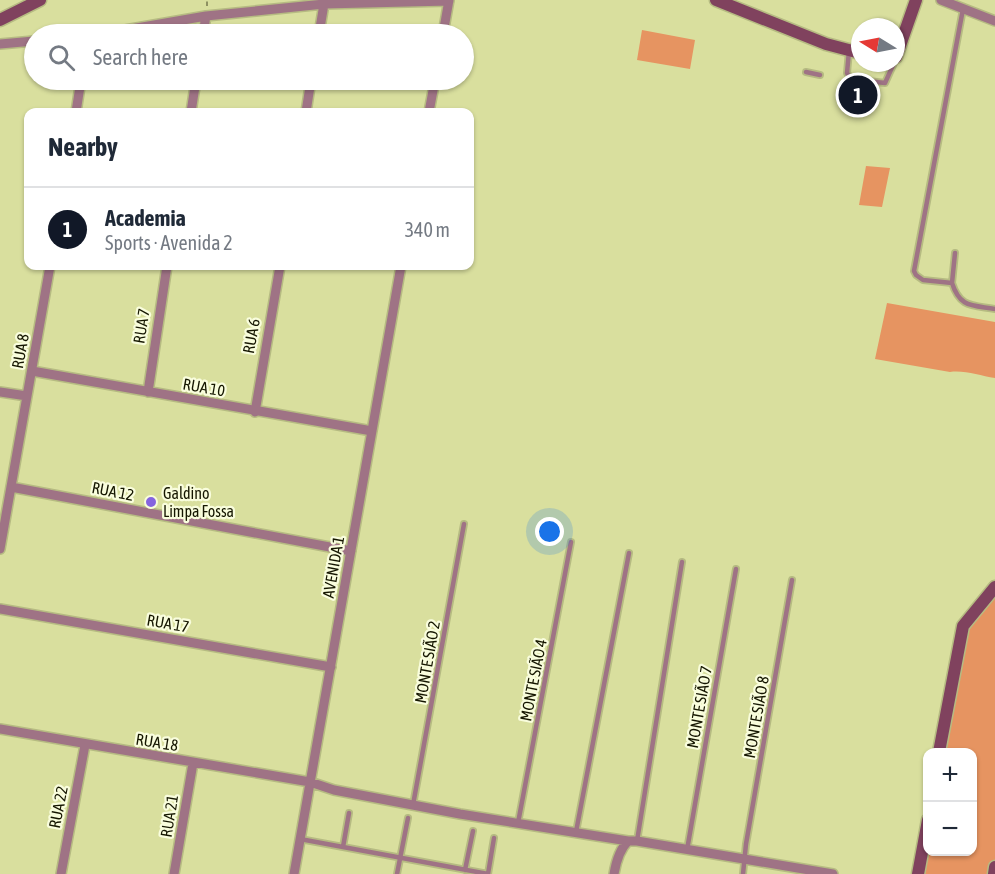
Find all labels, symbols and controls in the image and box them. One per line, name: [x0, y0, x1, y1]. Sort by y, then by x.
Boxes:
north arrow: [851, 18, 905, 72]
search box: [24, 24, 474, 90]
icon: search: [45, 41, 78, 74]
text: Search here: [93, 44, 188, 70]
pin: 1: [838, 72, 878, 118]
text: Nearby: [48, 132, 118, 162]
text: Academia: [105, 205, 186, 231]
text: 1: [63, 218, 72, 241]
text: 340 m: [405, 218, 450, 241]
text: Sports · Avenida 2: [105, 231, 233, 254]
street label: RUA 7: [129, 307, 153, 345]
street label: RUA 6: [239, 317, 263, 355]
street label: RUA 8: [8, 332, 32, 370]
street label: RUA 10: [182, 374, 226, 400]
street label: RUA 12: [90, 478, 136, 504]
place label: Galdino Limpa Fossa: [163, 484, 234, 521]
marker: Galdino Limpa Fossa: [144, 495, 158, 509]
your location: [535, 517, 564, 546]
street label: AVENIDA 1: [319, 535, 347, 599]
street label: RUA 17: [146, 610, 190, 636]
street label: MONTE SIÃO 2: [411, 619, 443, 705]
street label: MONTE SIÃO 4: [516, 637, 550, 723]
street label: MONTE SIÃO 7: [683, 664, 715, 750]
street label: MONTE SIÃO 8: [740, 674, 772, 760]
street label: RUA 18: [135, 730, 179, 754]
map controls: [923, 748, 977, 856]
button: +: [923, 748, 977, 802]
street label: RUA 22: [45, 784, 71, 830]
street label: RUA 21: [157, 794, 181, 838]
button: −: [923, 802, 977, 856]

